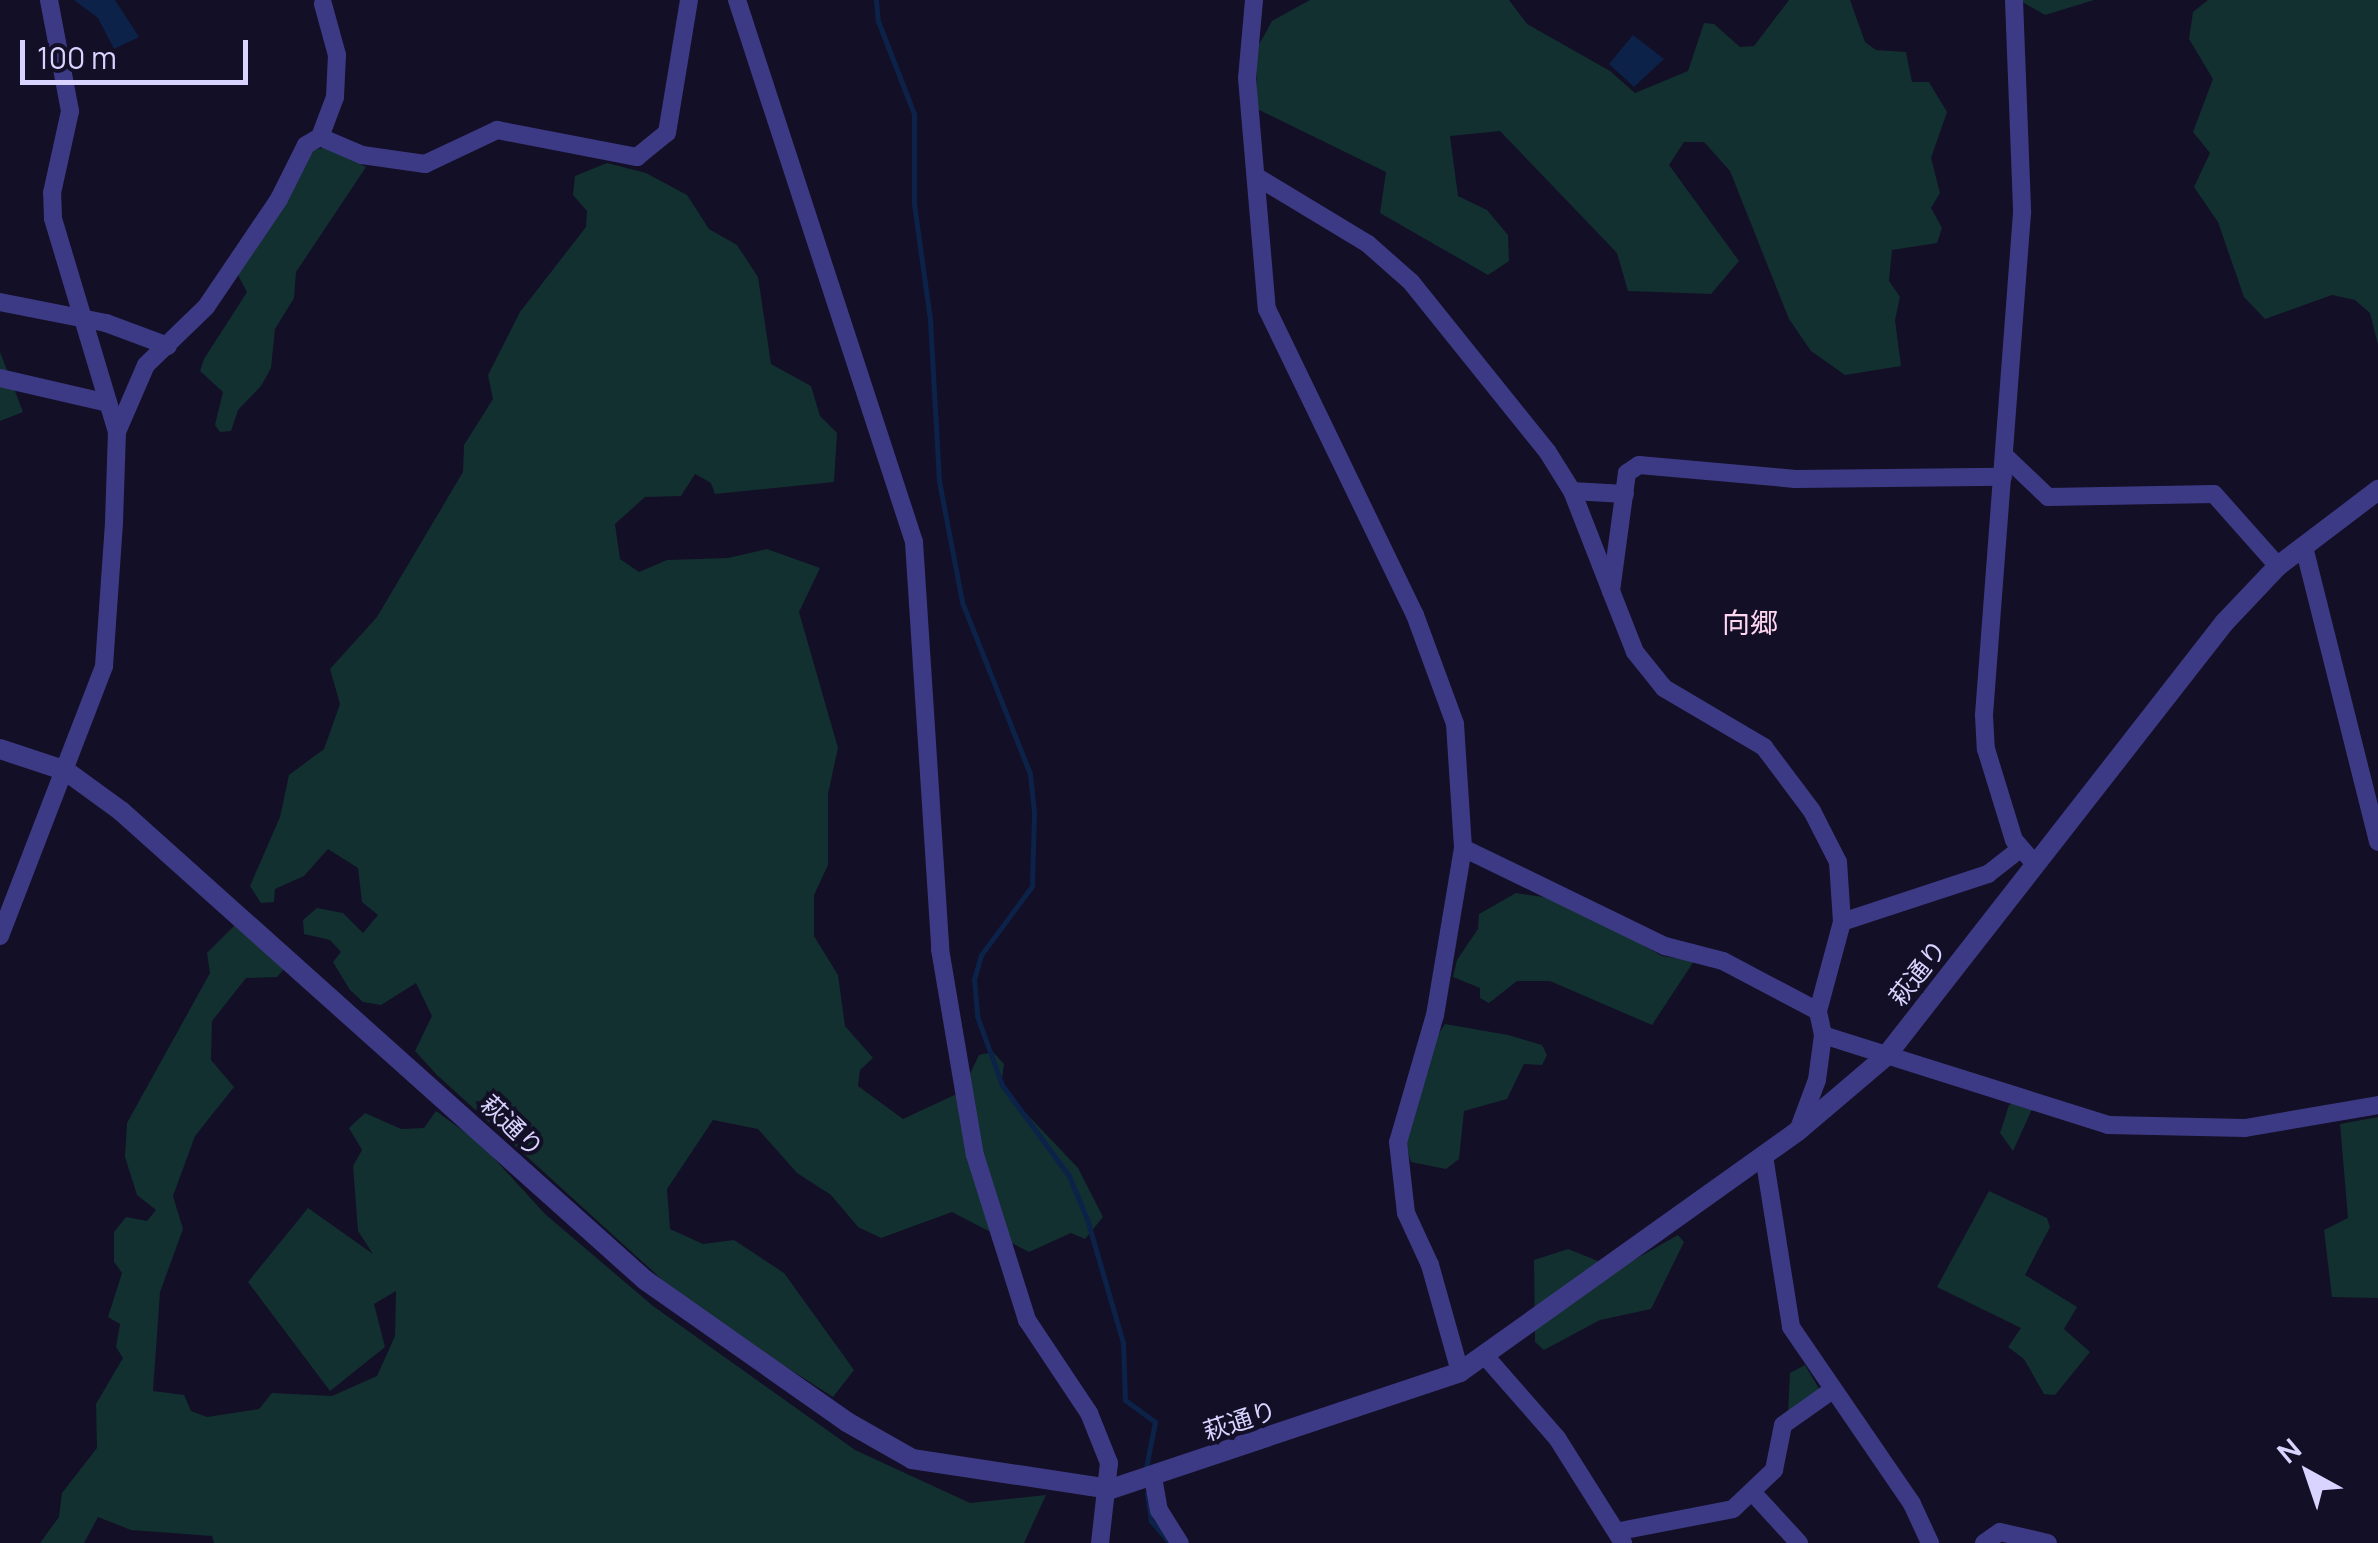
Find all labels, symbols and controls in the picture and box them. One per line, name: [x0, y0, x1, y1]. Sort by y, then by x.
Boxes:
scale bar: [25, 20, 252, 82]
text: 100 m: [37, 37, 117, 78]
district label: 向郷: [1722, 605, 1778, 639]
street label: 萩通り: [1883, 934, 1953, 1012]
street label: 萩通り: [475, 1089, 549, 1163]
street label: 萩通り: [1200, 1395, 1280, 1447]
north arrow: [2258, 1423, 2358, 1523]
text: N: [2269, 1429, 2309, 1471]

